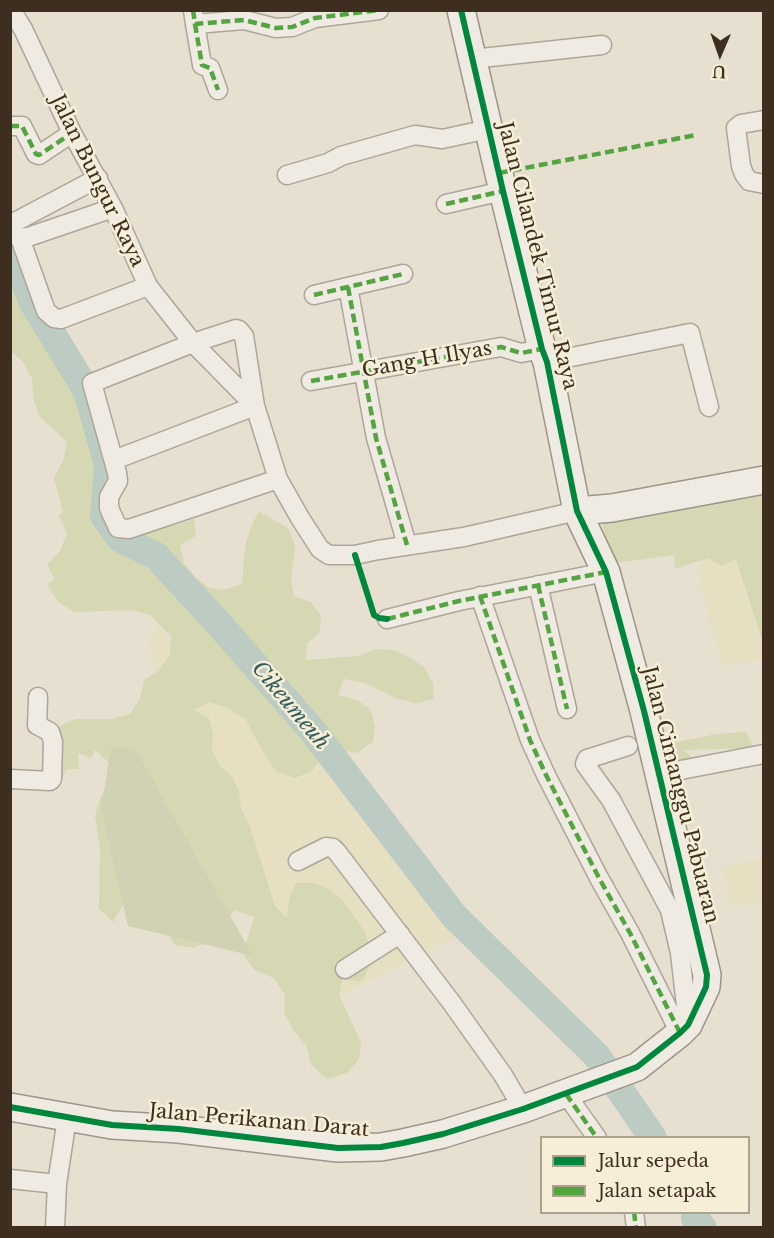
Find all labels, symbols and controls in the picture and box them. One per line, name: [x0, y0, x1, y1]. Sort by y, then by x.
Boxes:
north arrow: [690, 24, 750, 84]
text: U: [712, 62, 727, 82]
street label: Jalan Bungur Raya: [45, 91, 149, 271]
street label: Jalan Cilandek Timur Raya: [492, 120, 582, 392]
street label: Gang H Ilyas: [360, 337, 494, 383]
water label: Cikeumeuh: [246, 657, 334, 755]
street label: Jalan Cimanggu Pabuaran: [636, 664, 724, 926]
street label: Jalan Perikanan Darat: [148, 1099, 370, 1143]
legend: [540, 1136, 750, 1214]
text: Jalur sepeda: [598, 1150, 709, 1172]
text: Jalan setapak: [598, 1180, 716, 1202]

